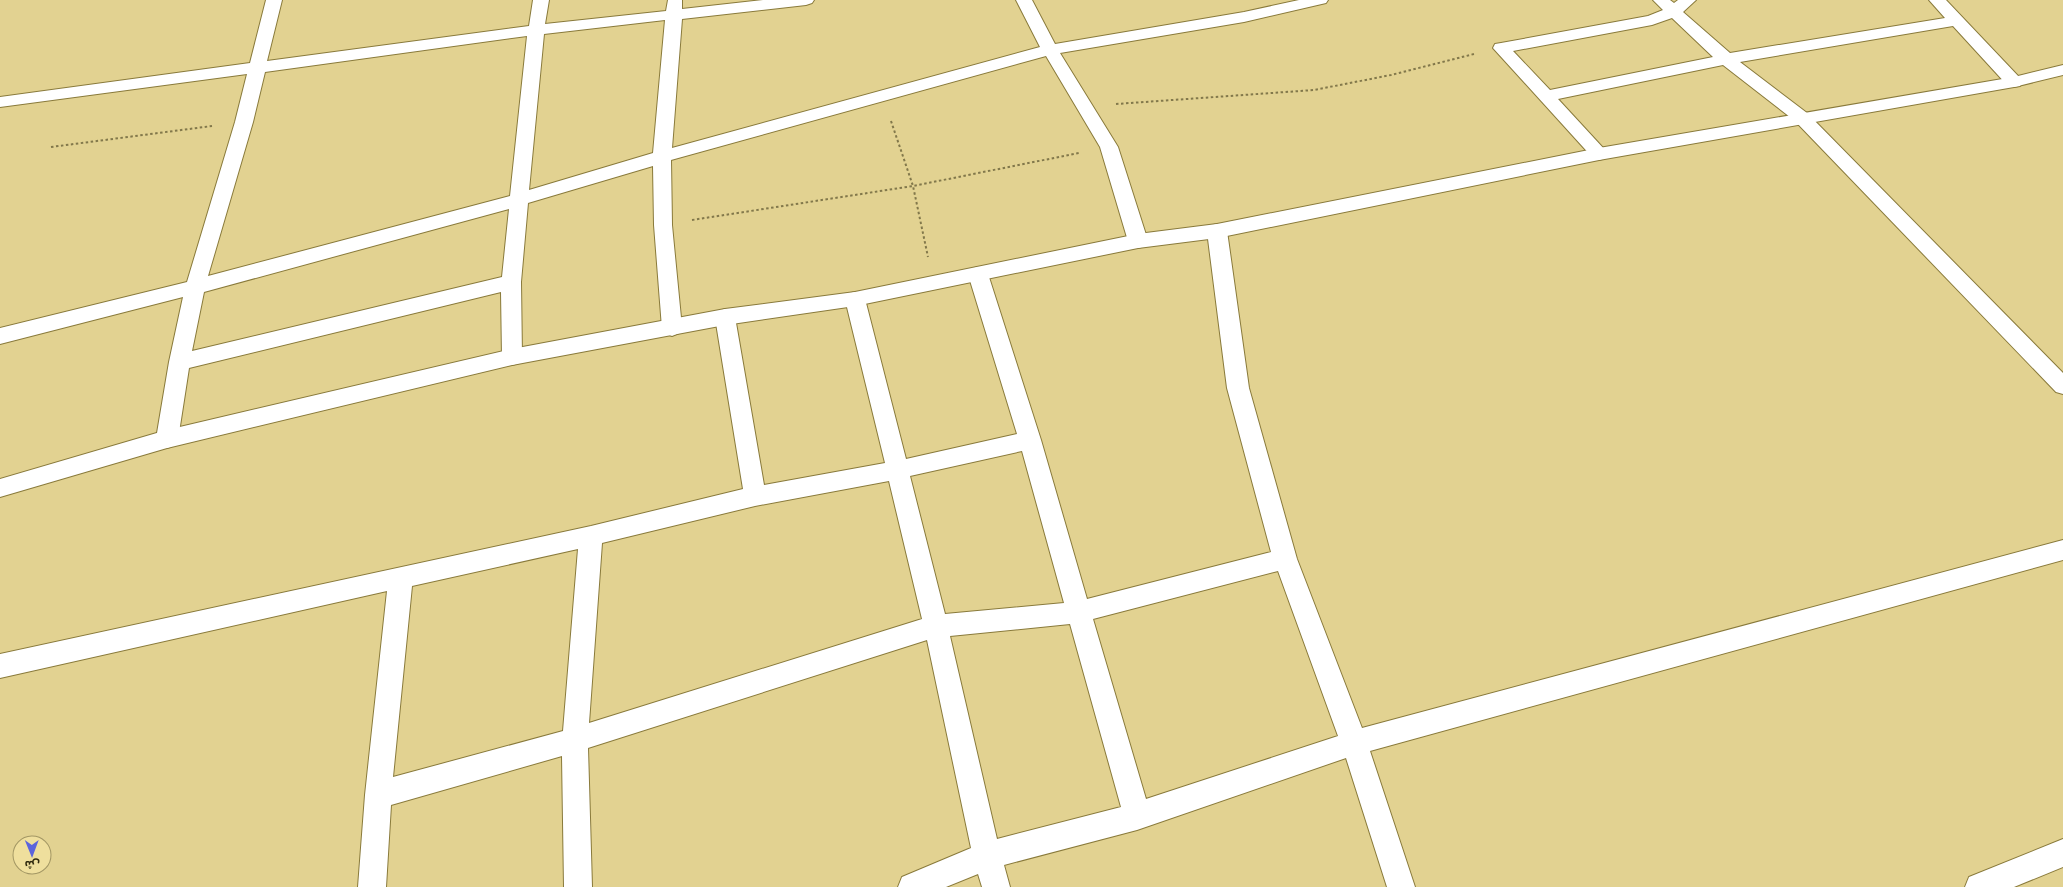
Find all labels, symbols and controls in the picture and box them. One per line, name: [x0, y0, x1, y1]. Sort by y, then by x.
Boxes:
north arrow: [12, 835, 52, 875]
text: ش: [25, 858, 40, 871]

